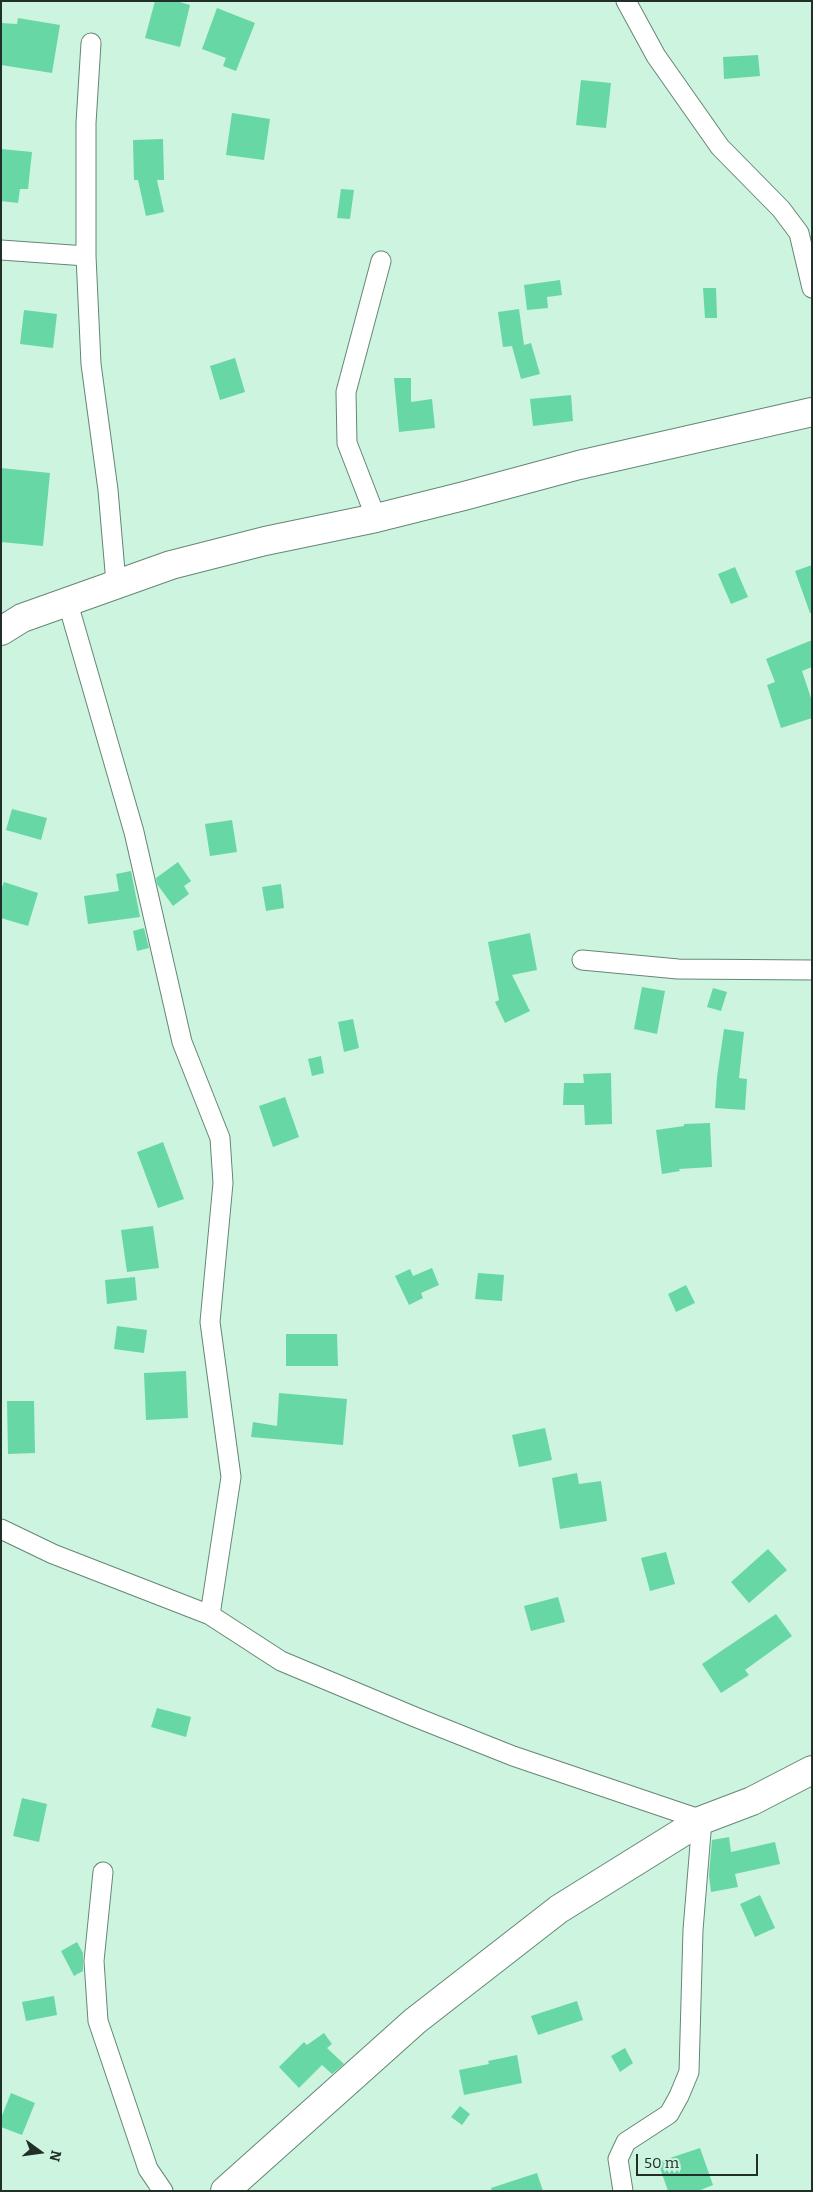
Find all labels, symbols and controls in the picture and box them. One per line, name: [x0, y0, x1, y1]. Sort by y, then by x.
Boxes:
north arrow: [15, 2127, 65, 2177]
scale bar: [638, 2144, 760, 2176]
text: N: [45, 2148, 65, 2163]
text: 50 m: [644, 2154, 679, 2172]

